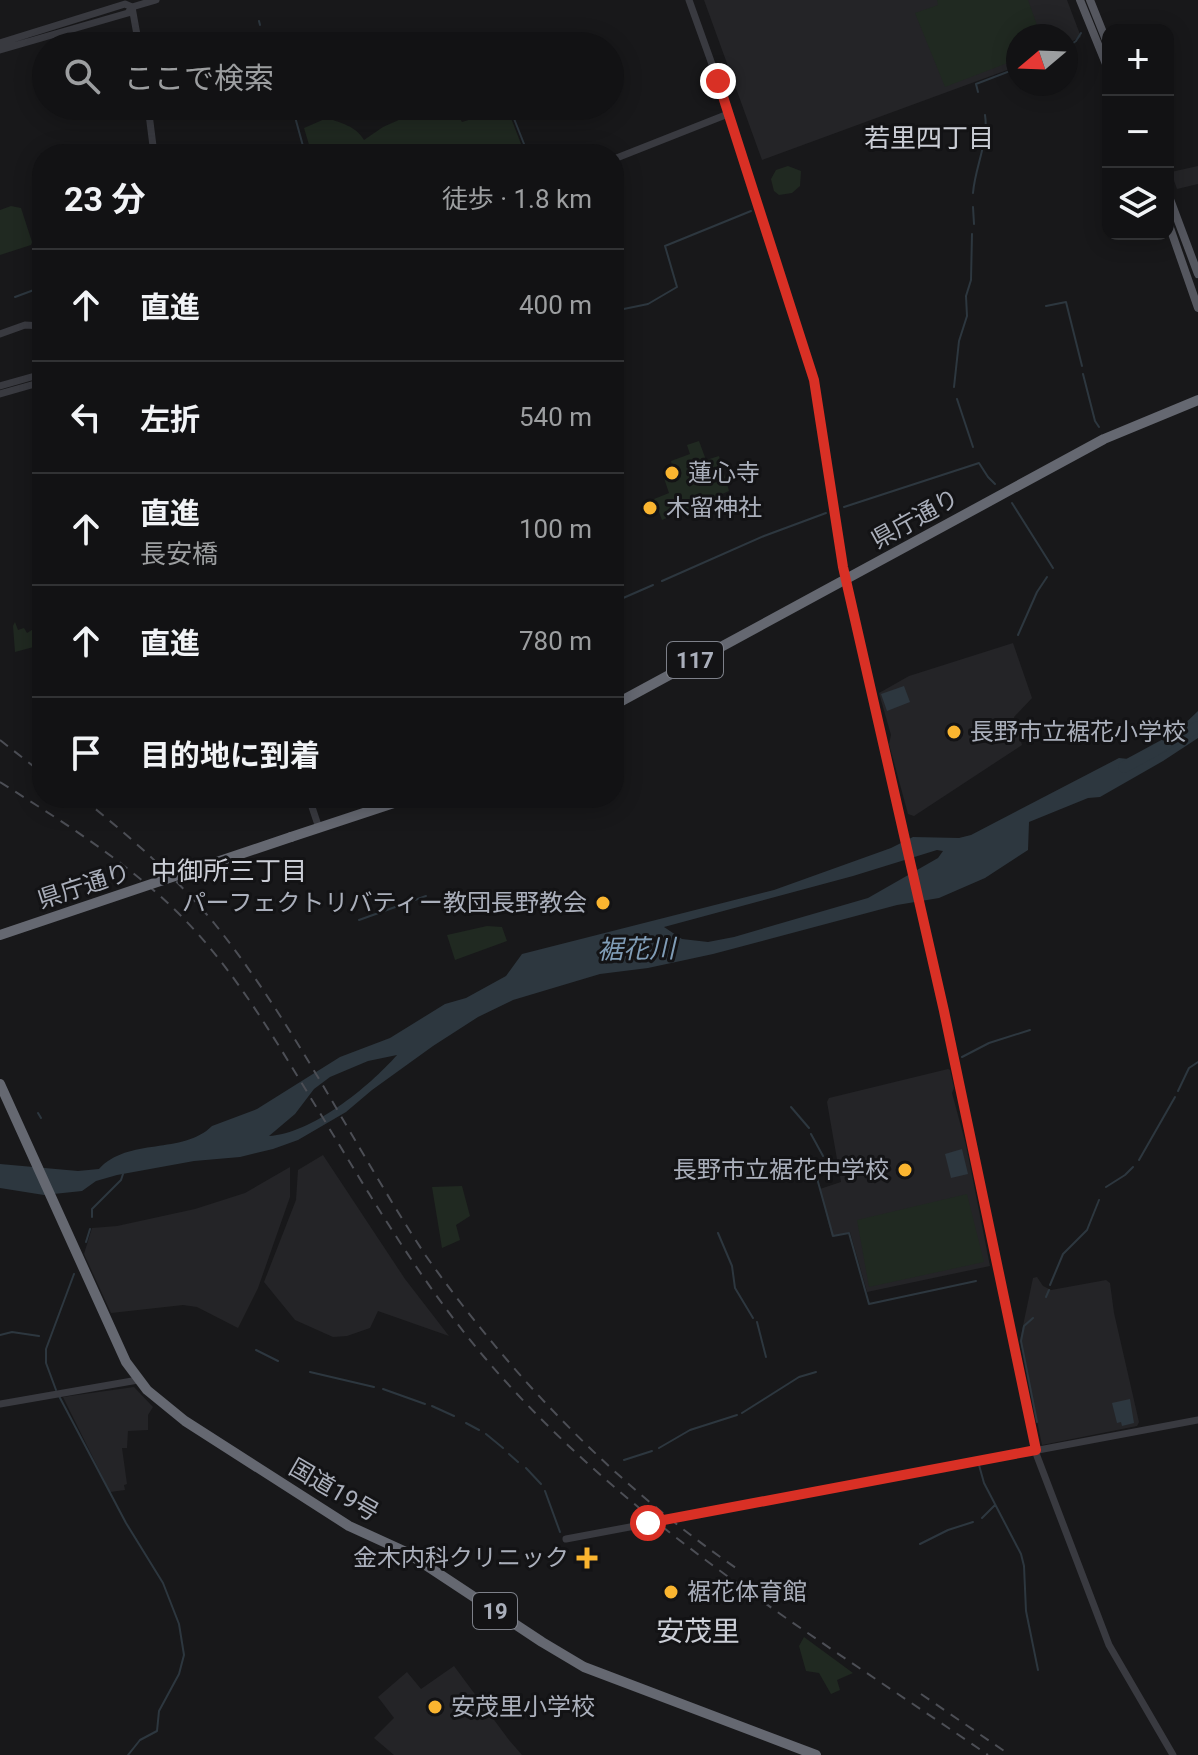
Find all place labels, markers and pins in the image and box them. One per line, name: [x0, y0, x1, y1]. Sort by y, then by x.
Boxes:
place label: 蓮心寺: [688, 459, 760, 487]
marker: 蓮心寺: [663, 464, 681, 482]
place label: 木留神社: [666, 494, 762, 522]
marker: 木留神社: [641, 499, 659, 517]
place label: 長野市立裾花小学校: [970, 718, 1186, 746]
marker: 長野市立裾花小学校: [945, 723, 963, 741]
place label: パーフェクトリバティー教団長野教会: [182, 889, 587, 917]
marker: パーフェクトリバティー教団長野教会: [594, 894, 612, 912]
place label: 長野市立裾花中学校: [673, 1156, 889, 1184]
marker: 長野市立裾花中学校: [896, 1161, 914, 1179]
place label: 金木内科クリニック: [353, 1544, 569, 1572]
marker: 金木内科クリニック: [576, 1547, 598, 1569]
place label: 裾花体育館: [687, 1578, 807, 1606]
marker: 裾花体育館: [662, 1583, 680, 1601]
place label: 安茂里小学校: [451, 1693, 595, 1721]
marker: 安茂里小学校: [426, 1698, 444, 1716]

